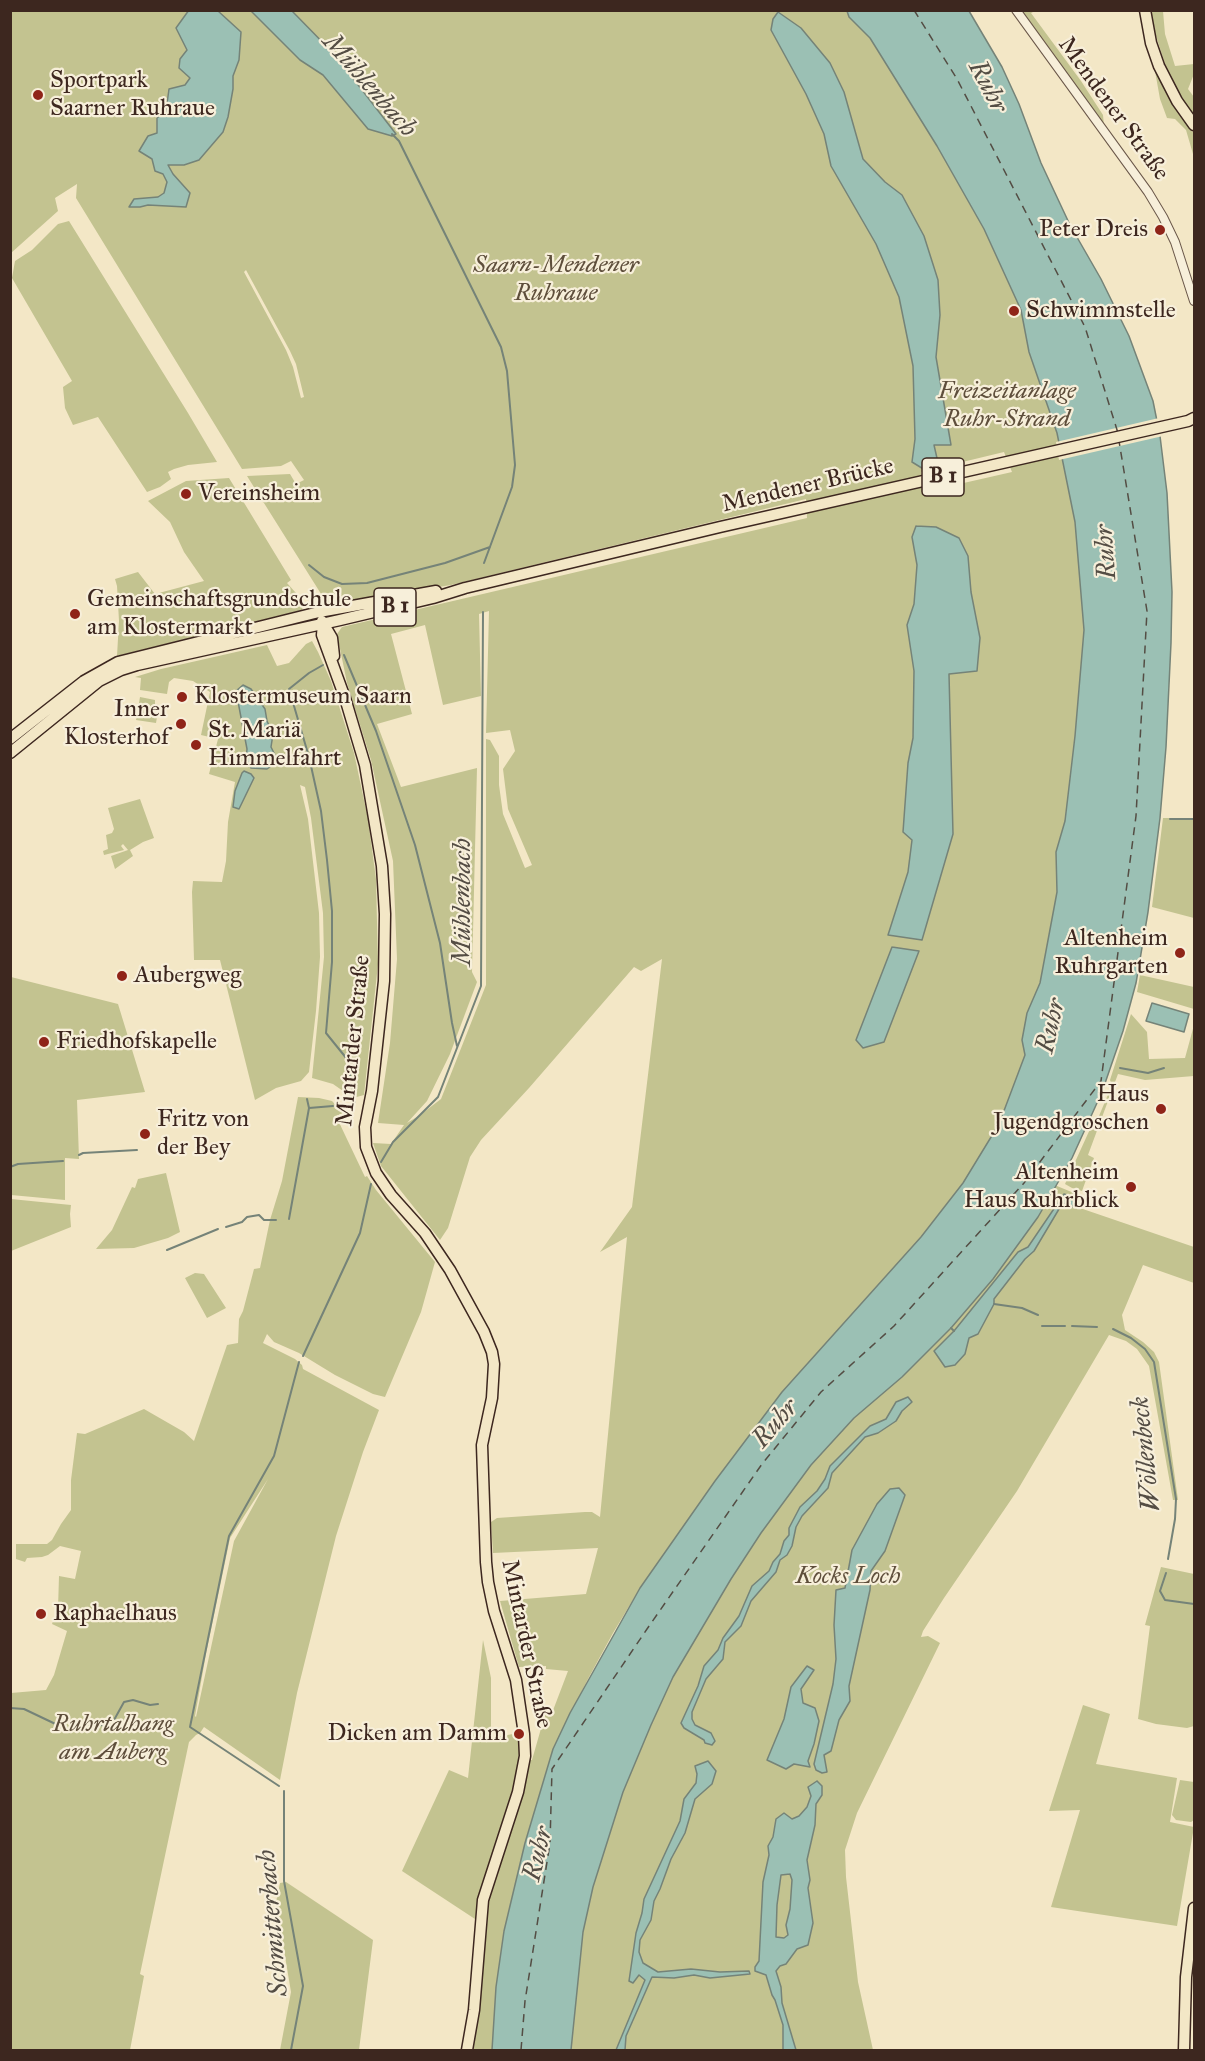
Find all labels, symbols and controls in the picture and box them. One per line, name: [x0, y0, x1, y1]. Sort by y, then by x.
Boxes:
water label: Mühlenbach: [315, 28, 423, 144]
street label: Mendener Straße: [1051, 32, 1175, 186]
water label: Ruhr: [960, 55, 1014, 119]
place label: Sportpark Saarner Ruhraue: [50, 67, 215, 123]
marker: Sportpark Saarner Ruhraue: [31, 88, 45, 102]
place label: Peter Dreis: [1039, 216, 1148, 244]
marker: Peter Dreis: [1153, 223, 1167, 237]
park label: Saarn-Mendener Ruhraue: [473, 252, 639, 308]
place label: Schwimmstelle: [1026, 297, 1176, 325]
marker: Schwimmstelle: [1007, 304, 1021, 318]
park label: Freizeitanlage Ruhr-Strand: [938, 378, 1076, 434]
street label: Mendener Brücke: [719, 452, 897, 520]
road number: B 1: [922, 458, 964, 496]
place label: Vereinsheim: [198, 480, 320, 508]
marker: Vereinsheim: [179, 487, 193, 501]
water label: Ruhr: [1090, 524, 1124, 580]
place label: Gemeinschaftsgrundschule am Klostermarkt: [87, 586, 351, 642]
road number: B 1: [374, 588, 416, 626]
marker: Gemeinschaftsgrundschule am Klostermarkt: [68, 607, 82, 621]
place label: Klostermuseum Saarn: [194, 683, 412, 711]
marker: Klostermuseum Saarn: [175, 690, 189, 704]
place label: Inner Klosterhof: [64, 696, 169, 752]
marker: Inner Klosterhof: [174, 717, 188, 731]
place label: St. Mariä Himmelfahrt: [208, 717, 341, 773]
marker: St. Mariä Himmelfahrt: [189, 738, 203, 752]
water label: Mühlenbach: [448, 838, 480, 966]
place label: Altenheim Ruhrgarten: [1054, 925, 1168, 981]
marker: Altenheim Ruhrgarten: [1173, 946, 1187, 960]
street label: Mintarder Straße: [331, 954, 377, 1128]
place label: Aubergweg: [134, 962, 242, 990]
marker: Aubergweg: [115, 969, 129, 983]
water label: Ruhr: [1031, 996, 1073, 1056]
place label: Friedhofskapelle: [56, 1028, 217, 1056]
marker: Friedhofskapelle: [37, 1035, 51, 1049]
place label: Haus Jugendgroschen: [993, 1081, 1149, 1137]
marker: Haus Jugendgroschen: [1154, 1102, 1168, 1116]
place label: Fritz von der Bey: [157, 1106, 249, 1162]
marker: Fritz von der Bey: [138, 1127, 152, 1141]
place label: Altenheim Haus Ruhrblick: [964, 1159, 1119, 1215]
marker: Altenheim Haus Ruhrblick: [1124, 1180, 1138, 1194]
water label: Ruhr: [746, 1393, 806, 1455]
water label: Wöllenbeck: [1125, 1395, 1169, 1513]
street label: Mintarder Straße: [494, 1557, 558, 1731]
park label: Kocks Loch: [796, 1563, 900, 1591]
place label: Raphaelhaus: [53, 1600, 177, 1628]
marker: Raphaelhaus: [34, 1607, 48, 1621]
park label: Ruhrtalhang am Auberg: [53, 1711, 173, 1767]
place label: Dicken am Damm: [327, 1720, 507, 1748]
marker: Dicken am Damm: [512, 1727, 526, 1741]
water label: Ruhr: [517, 1824, 561, 1884]
water label: Schmitterbach: [252, 1848, 296, 1998]

